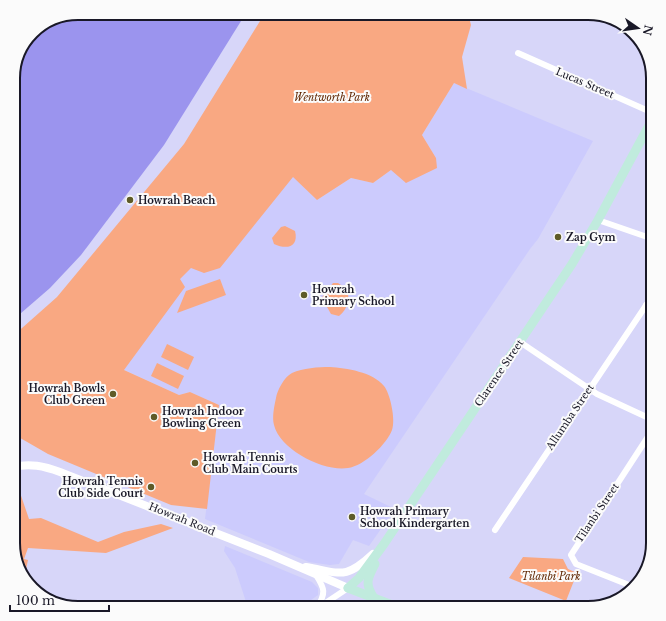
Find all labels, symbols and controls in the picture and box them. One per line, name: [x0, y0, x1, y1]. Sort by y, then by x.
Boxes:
north arrow: [618, 8, 658, 48]
text: N: [640, 24, 656, 38]
street label: Lucas Street: [554, 65, 616, 101]
park label: Wentworth Park: [294, 91, 370, 104]
place label: Howrah Beach: [138, 194, 216, 207]
marker: Howrah Beach: [125, 195, 135, 205]
place label: Zap Gym: [566, 231, 616, 244]
marker: Zap Gym: [553, 232, 563, 242]
place label: Howrah Primary School: [312, 283, 395, 308]
marker: Howrah Primary School: [299, 290, 309, 300]
street label: Clarence Street: [472, 337, 526, 409]
street label: Allumba Street: [543, 381, 597, 453]
place label: Howrah Bowls Club Green: [29, 382, 106, 407]
marker: Howrah Bowls Club Green: [108, 389, 118, 399]
place label: Howrah Indoor Bowling Green: [162, 405, 244, 430]
marker: Howrah Indoor Bowling Green: [149, 412, 159, 422]
place label: Howrah Tennis Club Main Courts: [203, 451, 298, 476]
marker: Howrah Tennis Club Main Courts: [190, 458, 200, 468]
place label: Howrah Tennis Club Side Court: [58, 475, 143, 500]
street label: Tilanbi Street: [572, 480, 622, 546]
marker: Howrah Tennis Club Side Court: [146, 482, 156, 492]
street label: Howrah Road: [147, 500, 217, 538]
place label: Howrah Primary School Kindergarten: [360, 505, 470, 530]
marker: Howrah Primary School Kindergarten: [347, 512, 357, 522]
park label: Tilanbi Park: [522, 570, 580, 583]
scale bar: [10, 587, 109, 613]
text: 100 m: [16, 593, 55, 608]

